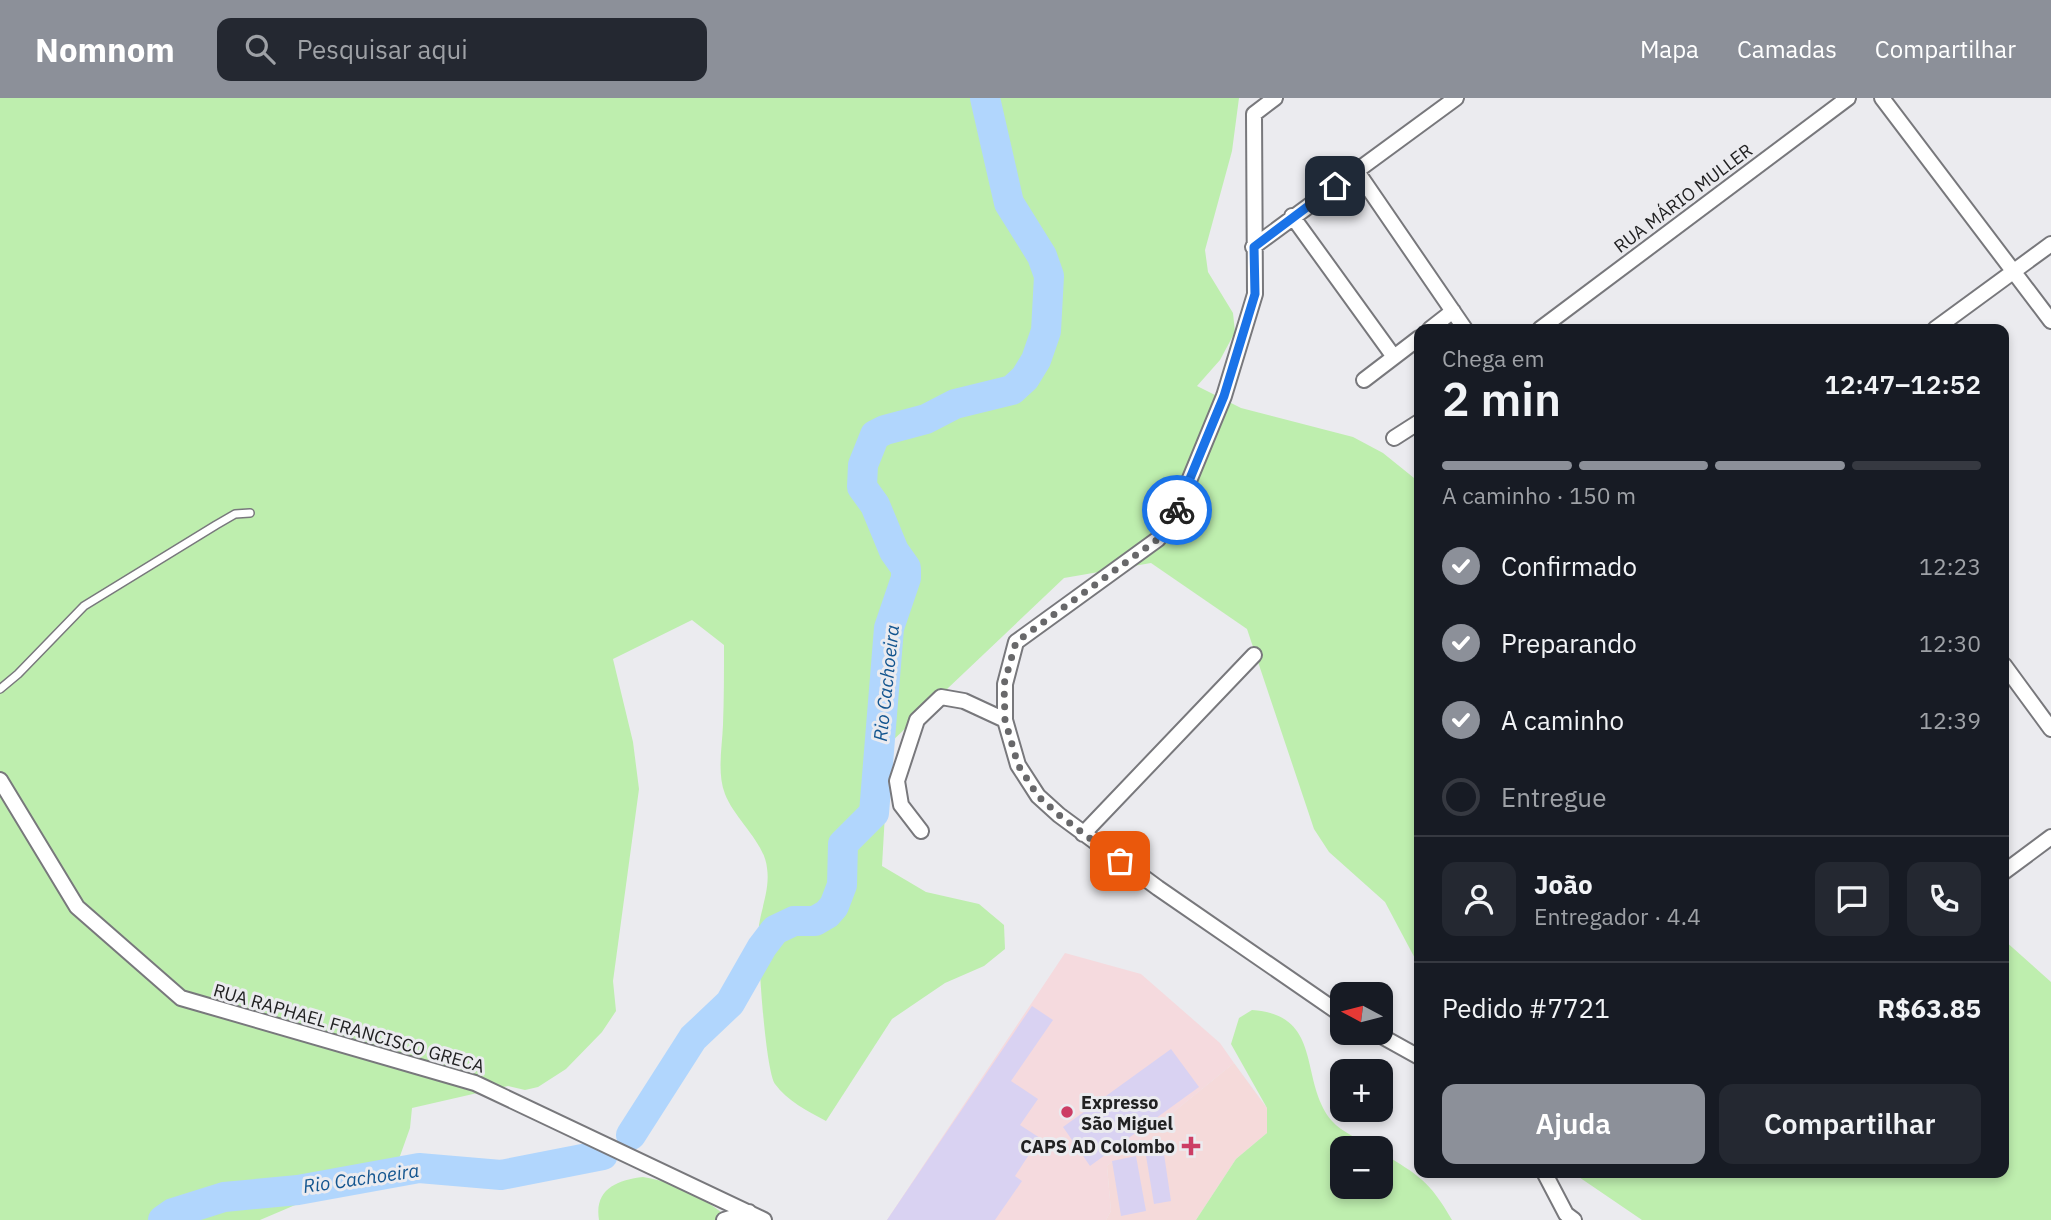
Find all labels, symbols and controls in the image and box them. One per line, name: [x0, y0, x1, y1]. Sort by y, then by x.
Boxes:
search box: [217, 18, 707, 81]
text: Nomnom: [35, 28, 175, 71]
icon: search: [241, 30, 279, 68]
text: Pesquisar aqui: [297, 32, 468, 66]
text: Mapa: [1640, 33, 1699, 65]
text: Camadas: [1737, 33, 1837, 65]
text: Compartilhar: [1875, 33, 2016, 65]
street label: RUA MÁRIO MULLER: [1609, 138, 1757, 258]
pin: [1305, 156, 1365, 216]
icon: home: [1316, 167, 1354, 205]
text: Chega em: [1442, 343, 1544, 373]
text: 12:47–12:52: [1824, 367, 1981, 401]
text: 2 min: [1442, 369, 1561, 429]
courier: [1142, 475, 1212, 545]
text: A caminho · 150 m: [1442, 480, 1636, 510]
icon: bike: [1158, 491, 1196, 529]
icon: check: [1442, 547, 1480, 585]
text: Confirmado: [1501, 549, 1637, 583]
text: 12:23: [1919, 551, 1981, 581]
water label: Rio Cachoeira: [868, 623, 904, 743]
icon: check: [1442, 624, 1480, 662]
text: Preparando: [1501, 626, 1637, 660]
text: 12:30: [1919, 628, 1981, 658]
icon: check: [1442, 701, 1480, 739]
text: A caminho: [1501, 703, 1624, 737]
text: 12:39: [1919, 705, 1981, 735]
text: Entregue: [1501, 780, 1606, 814]
pin: [1090, 831, 1150, 891]
icon: bag: [1101, 842, 1139, 880]
button: person: [1442, 862, 1516, 936]
button: chat: [1815, 862, 1889, 936]
button: phone: [1907, 862, 1981, 936]
text: João: [1534, 867, 1593, 901]
text: Entregador · 4.4: [1534, 901, 1701, 931]
street label: RUA RAPHAEL FRANCISCO GRECA: [211, 978, 488, 1078]
north arrow: [1330, 982, 1393, 1045]
map controls: [1330, 982, 1393, 1199]
text: Pedido #7721: [1442, 991, 1610, 1025]
text: R$63.85: [1877, 991, 1981, 1025]
button: +: [1330, 1059, 1393, 1122]
button: Ajuda: [1442, 1084, 1705, 1164]
button: Compartilhar: [1719, 1084, 1981, 1164]
place label: Expresso São Miguel: [1081, 1091, 1173, 1135]
marker: Expresso São Miguel: [1059, 1104, 1075, 1120]
place label: CAPS AD Colombo: [1020, 1135, 1175, 1158]
marker: CAPS AD Colombo: [1181, 1136, 1201, 1156]
button: −: [1330, 1136, 1393, 1199]
water label: Rio Cachoeira: [301, 1158, 421, 1198]

